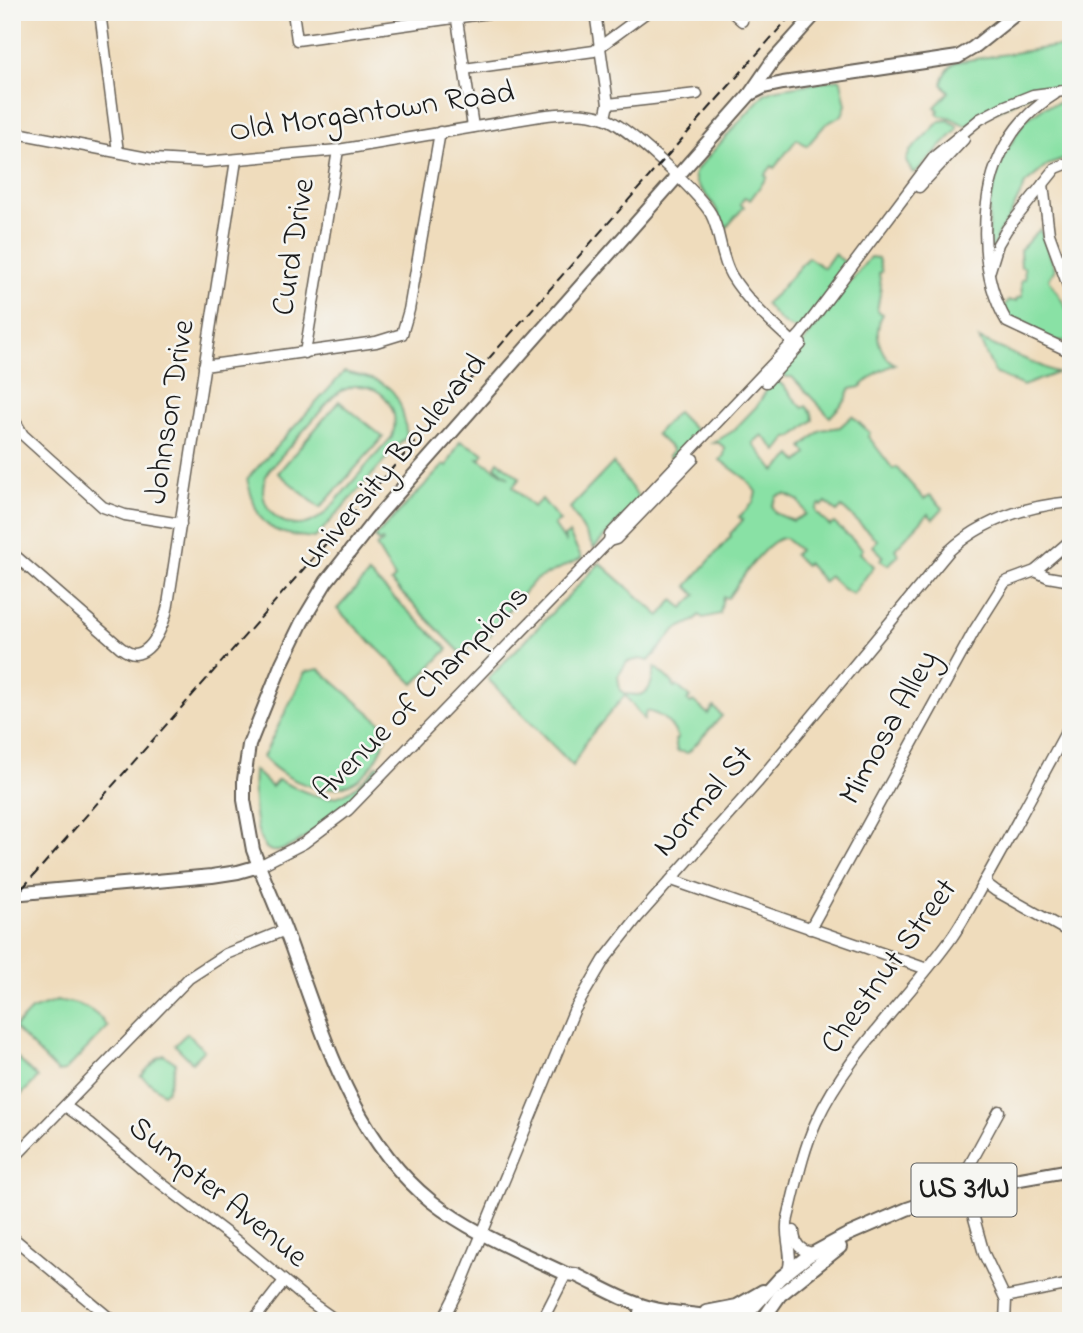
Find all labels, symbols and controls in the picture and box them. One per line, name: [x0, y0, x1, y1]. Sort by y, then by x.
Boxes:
street label: Old Morgantown Road: [226, 70, 518, 156]
street label: Curd Drive: [261, 174, 329, 319]
street label: Johnson Drive: [133, 316, 209, 507]
street label: University Boulevard: [289, 344, 499, 582]
street label: Avenue of Champions: [303, 575, 541, 813]
street label: Mimosa Alley: [828, 642, 952, 814]
street label: Normal St: [642, 735, 766, 868]
street label: Chestnut Street: [810, 869, 970, 1065]
street label: Sumpter Avenue: [117, 1106, 318, 1281]
road number: US 31W: [912, 1164, 1016, 1216]

